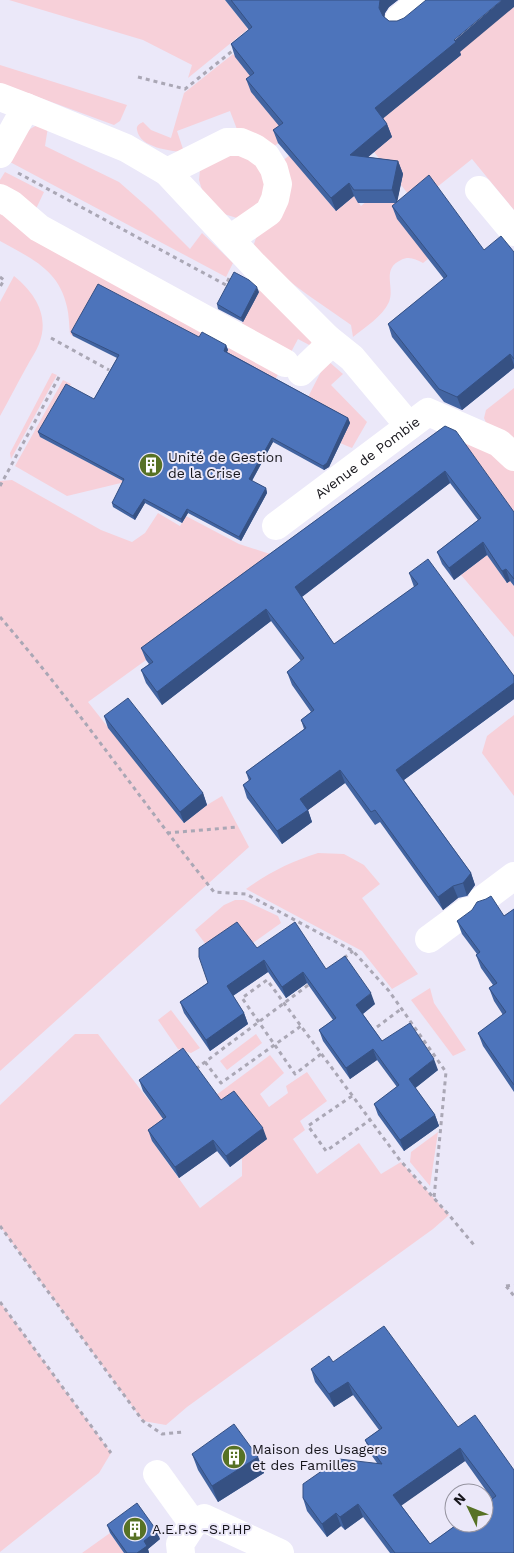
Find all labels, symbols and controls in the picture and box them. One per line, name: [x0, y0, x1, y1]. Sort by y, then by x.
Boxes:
street label: Avenue de Pombie: [312, 413, 423, 502]
place label: Unité de Gestion de la Crise: [168, 449, 283, 481]
building icon: Unité de Gestion de la Crise: [138, 452, 164, 478]
place label: Maison des Usagers et des Familles: [252, 1441, 387, 1473]
building icon: Maison des Usagers et des Familles: [221, 1444, 247, 1470]
north arrow: [444, 1483, 494, 1533]
text: N: [450, 1490, 469, 1508]
building icon: A.E.P.S -S.P.HP: [122, 1516, 148, 1542]
place label: A.E.P.S -S.P.HP: [152, 1521, 251, 1537]

